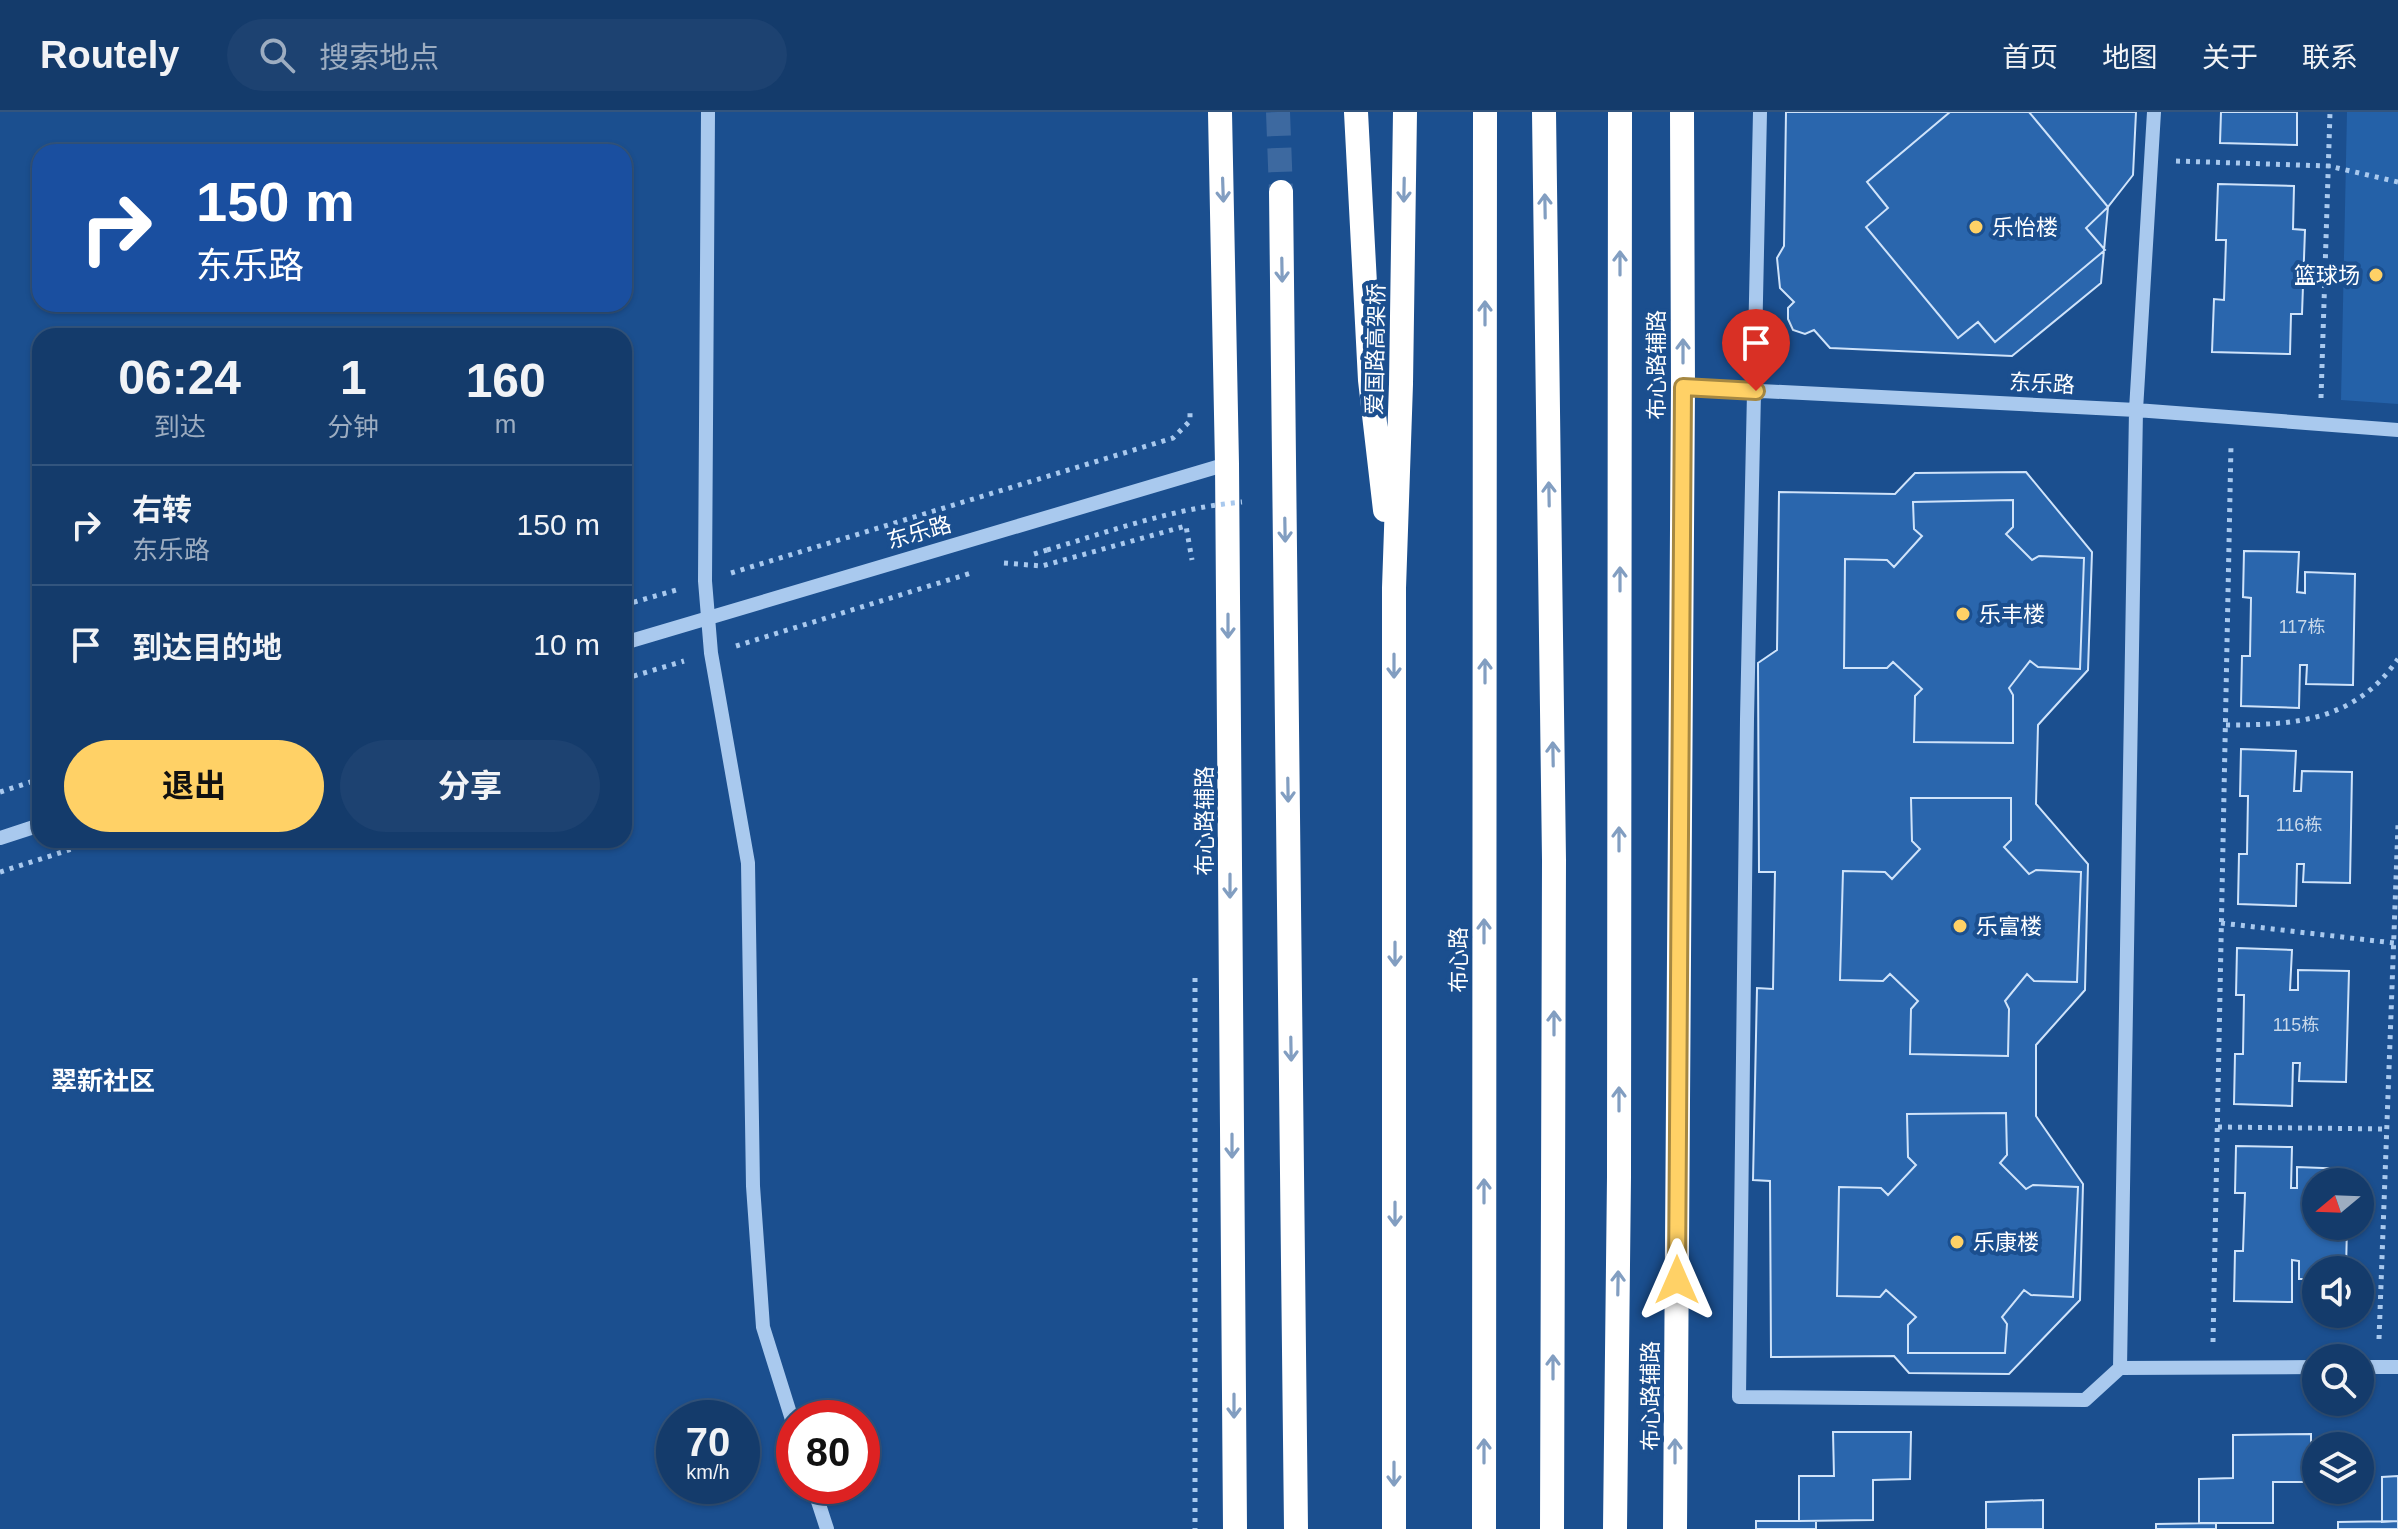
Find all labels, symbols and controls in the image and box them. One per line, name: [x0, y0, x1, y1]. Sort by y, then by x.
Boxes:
search box: [227, 19, 787, 91]
icon: search: [255, 33, 299, 77]
text: Routely: [40, 34, 179, 76]
text: 搜索地点: [319, 41, 439, 74]
text: 首页: [2002, 42, 2058, 73]
text: 地图: [2102, 42, 2158, 73]
text: 关于: [2202, 42, 2258, 73]
text: 联系: [2302, 42, 2358, 73]
text: 150 m: [196, 170, 355, 233]
icon: right: [64, 176, 168, 280]
one-way arrow: [1215, 176, 1230, 203]
one-way arrow: [1396, 176, 1412, 203]
one-way arrow: [1537, 193, 1553, 220]
place label: 乐怡楼: [1992, 215, 2058, 240]
marker: 乐怡楼: [1967, 218, 1985, 236]
text: 东乐路: [196, 245, 304, 286]
one-way arrow: [1612, 250, 1628, 277]
one-way arrow: [1274, 256, 1290, 283]
place label: 篮球场: [2294, 263, 2360, 288]
marker: 篮球场: [2367, 266, 2385, 284]
street label: 爱国路高架桥: [1362, 283, 1389, 415]
one-way arrow: [1477, 300, 1493, 327]
pin: [1722, 309, 1790, 391]
street label: 布心路辅路: [1644, 310, 1669, 420]
icon: arrive: [1734, 321, 1778, 365]
one-way arrow: [1675, 338, 1691, 365]
text: 06:24: [118, 351, 241, 404]
text: 1: [340, 351, 367, 404]
text: 160: [466, 354, 546, 407]
street label: 东乐路: [2008, 369, 2076, 398]
text: m: [495, 409, 517, 439]
text: 到达: [154, 412, 206, 442]
text: 分钟: [327, 412, 379, 442]
one-way arrow: [1541, 481, 1557, 508]
text: 右转: [132, 493, 192, 526]
icon: right: [64, 503, 108, 547]
text: 150 m: [517, 508, 600, 541]
street label: 东乐路: [884, 511, 954, 554]
one-way arrow: [1277, 516, 1293, 543]
text: 东乐路: [132, 535, 210, 565]
one-way arrow: [1612, 566, 1628, 593]
place label: 乐丰楼: [1979, 602, 2045, 627]
marker: 乐丰楼: [1954, 605, 1972, 623]
one-way arrow: [1221, 612, 1236, 639]
house number: 117栋: [2279, 617, 2325, 637]
icon: arrive: [64, 623, 108, 667]
text: 10 m: [533, 628, 600, 661]
text: 到达目的地: [132, 631, 282, 664]
one-way arrow: [1386, 652, 1402, 679]
one-way arrow: [1477, 658, 1493, 685]
button: 退出: [64, 740, 324, 832]
button: 分享: [340, 740, 600, 832]
one-way arrow: [1545, 741, 1560, 768]
street label: 布心路辅路: [1192, 766, 1217, 876]
one-way arrow: [1280, 776, 1296, 803]
house number: 116栋: [2276, 815, 2322, 835]
one-way arrow: [1611, 826, 1627, 853]
one-way arrow: [1222, 872, 1238, 899]
place label: 乐富楼: [1976, 914, 2042, 939]
marker: 乐富楼: [1951, 917, 1969, 935]
one-way arrow: [1476, 918, 1492, 945]
street label: 布心路: [1446, 927, 1471, 993]
one-way arrow: [1387, 940, 1403, 967]
one-way arrow: [1546, 1010, 1561, 1037]
house number: 115栋: [2273, 1015, 2319, 1035]
one-way arrow: [1283, 1035, 1299, 1062]
district label: 翠新社区: [51, 1066, 155, 1096]
one-way arrow: [1611, 1086, 1627, 1113]
one-way arrow: [1224, 1132, 1240, 1159]
north arrow: [2302, 1168, 2374, 1240]
map controls: [2302, 1168, 2374, 1504]
one-way arrow: [1476, 1178, 1492, 1205]
one-way arrow: [1387, 1200, 1403, 1227]
place label: 乐康楼: [1973, 1230, 2039, 1255]
marker: 乐康楼: [1948, 1233, 1966, 1251]
position arrow: [1635, 1238, 1719, 1322]
button: sound: [2302, 1256, 2374, 1328]
one-way arrow: [1610, 1270, 1626, 1297]
street label: 布心路辅路: [1638, 1341, 1663, 1451]
button: search: [2302, 1344, 2374, 1416]
one-way arrow: [1545, 1354, 1561, 1381]
one-way arrow: [1226, 1392, 1242, 1419]
speed limit sign: 80: [776, 1400, 880, 1504]
text: 70: [686, 1420, 730, 1464]
button: layers: [2302, 1432, 2374, 1504]
one-way arrow: [1476, 1438, 1492, 1465]
one-way arrow: [1667, 1438, 1683, 1465]
one-way arrow: [1386, 1460, 1402, 1487]
text: km/h: [686, 1461, 730, 1483]

